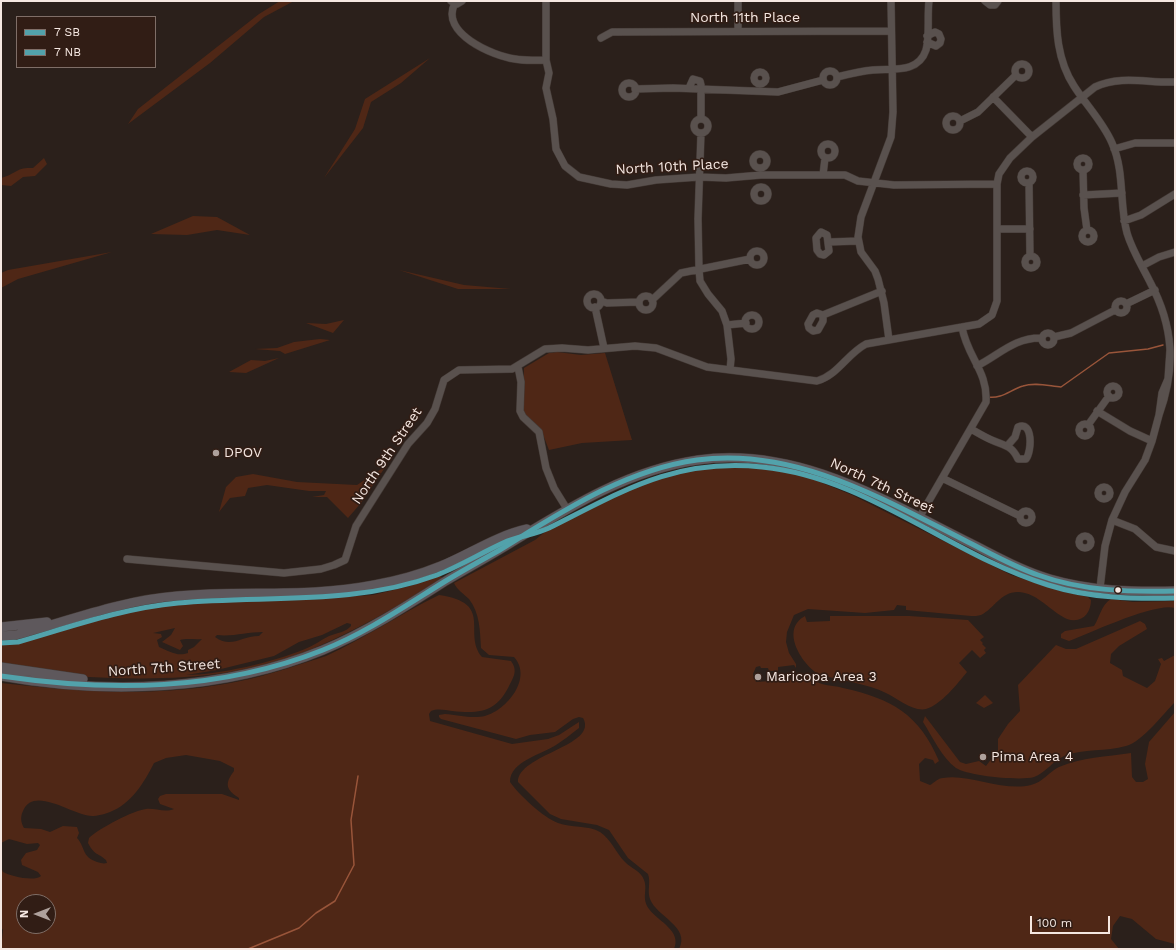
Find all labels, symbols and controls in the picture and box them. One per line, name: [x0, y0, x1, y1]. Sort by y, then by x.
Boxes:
street label: North 11th Place: [690, 10, 800, 26]
legend: [16, 16, 156, 68]
text: 7 SB: [54, 25, 80, 39]
text: 7 NB: [54, 45, 81, 59]
street label: North 10th Place: [615, 156, 729, 178]
street label: North 9th Street: [348, 404, 426, 508]
place label: DPOV: [224, 445, 262, 461]
marker: DPOV: [211, 448, 221, 458]
street label: North 7th Street: [827, 455, 937, 517]
unlabelled marker: [1113, 585, 1123, 595]
street label: North 7th Street: [107, 656, 221, 680]
place label: Maricopa Area 3: [766, 669, 877, 685]
marker: Maricopa Area 3: [753, 672, 763, 682]
place label: Pima Area 4: [991, 749, 1073, 765]
marker: Pima Area 4: [978, 752, 988, 762]
north arrow: [16, 894, 56, 934]
scale bar: [1032, 908, 1112, 934]
text: N: [18, 910, 31, 918]
text: 100 m: [1037, 916, 1072, 930]

